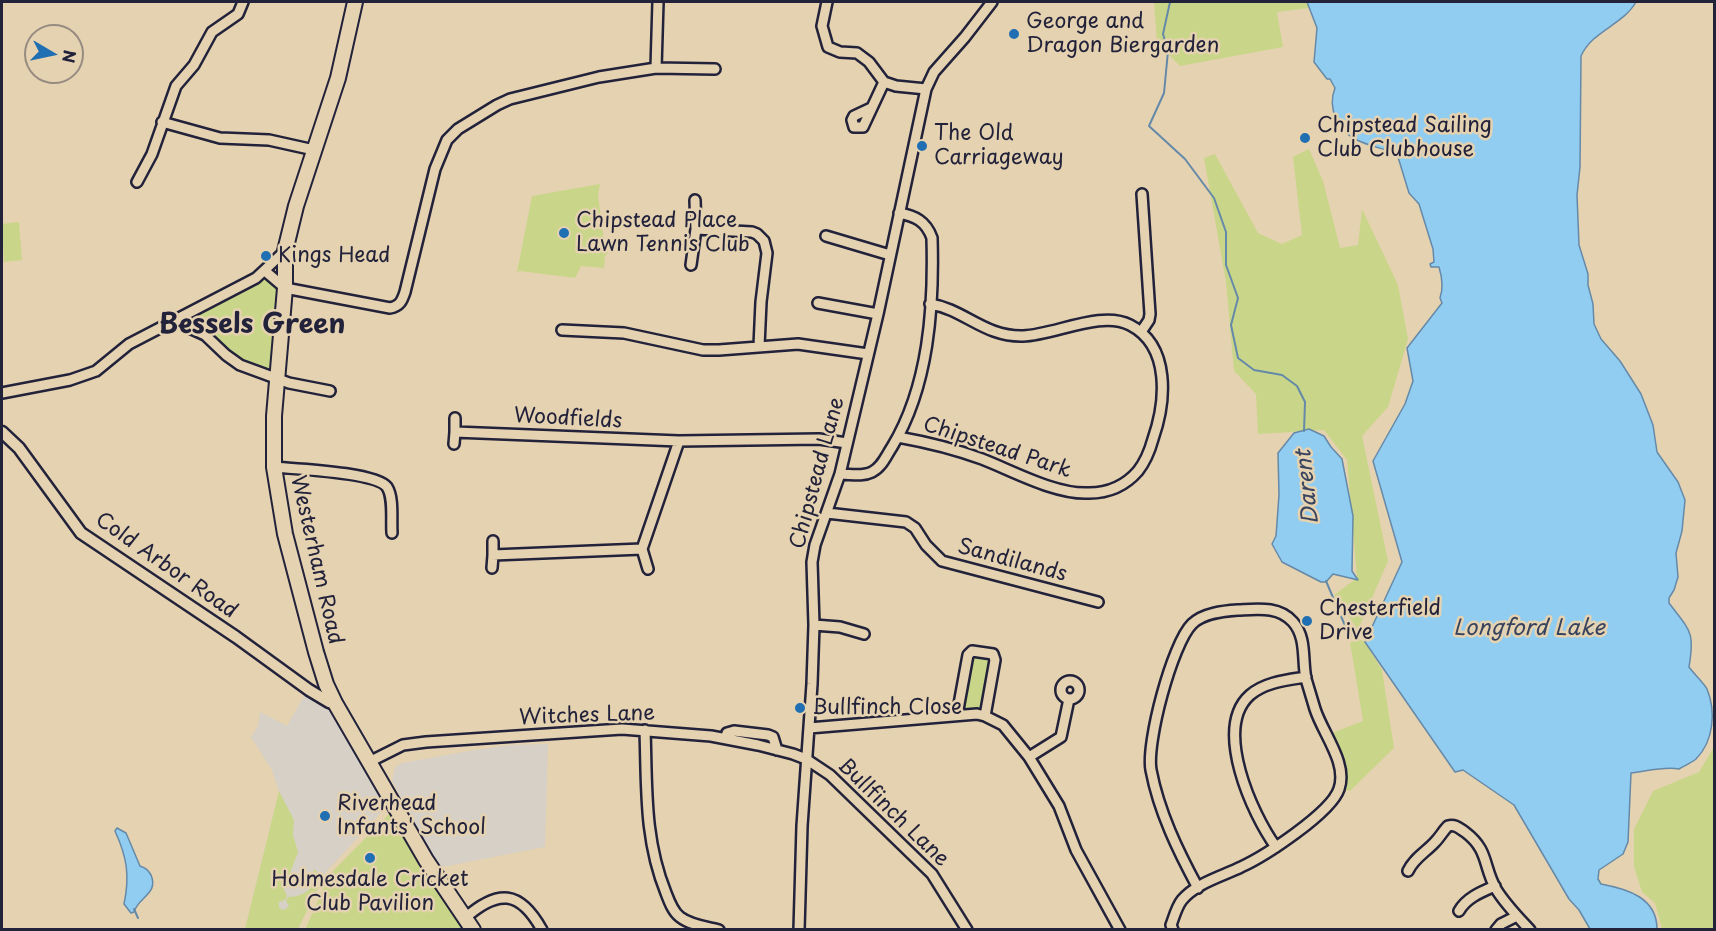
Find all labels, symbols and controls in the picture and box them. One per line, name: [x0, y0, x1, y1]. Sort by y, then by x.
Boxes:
place label: George and Dragon Biergarden: [1026, 9, 1219, 59]
north arrow: [24, 24, 84, 84]
marker: George and Dragon Biergarden: [1007, 27, 1021, 41]
text: N: [57, 48, 83, 65]
place label: Chipstead Sailing Club Clubhouse: [1317, 113, 1492, 163]
place label: The Old Carriageway: [934, 121, 1064, 171]
marker: Chipstead Sailing Club Clubhouse: [1298, 131, 1312, 145]
marker: The Old Carriageway: [915, 139, 929, 153]
place label: Chipstead Place Lawn Tennis Club: [576, 208, 750, 258]
marker: Chipstead Place Lawn Tennis Club: [557, 226, 571, 240]
place label: Kings Head: [278, 243, 391, 269]
marker: Kings Head: [259, 249, 273, 263]
district label: Bessels Green: [159, 310, 345, 342]
street label: Chipstead Lane: [786, 394, 850, 552]
street label: Woodfields: [513, 404, 623, 434]
street label: Chipstead Park: [920, 412, 1074, 484]
water label: Darent: [1291, 449, 1325, 525]
street label: Westerham Road: [284, 473, 348, 647]
street label: Cold Arbor Road: [90, 508, 242, 624]
street label: Sandilands: [955, 534, 1069, 588]
place label: Chesterfield Drive: [1319, 596, 1441, 646]
marker: Chesterfield Drive: [1300, 614, 1314, 628]
water label: Longford Lake: [1453, 616, 1605, 642]
place label: Bullfinch Close: [812, 695, 962, 721]
street label: Witches Lane: [519, 701, 655, 731]
marker: Bullfinch Close: [793, 701, 807, 715]
street label: Bullfinch Lane: [832, 754, 954, 872]
place label: Riverhead Infants' School: [337, 791, 486, 841]
marker: Riverhead Infants' School: [318, 809, 332, 823]
marker: Holmesdale Cricket Club Pavilion: [363, 851, 377, 865]
place label: Holmesdale Cricket Club Pavilion: [271, 867, 469, 917]

